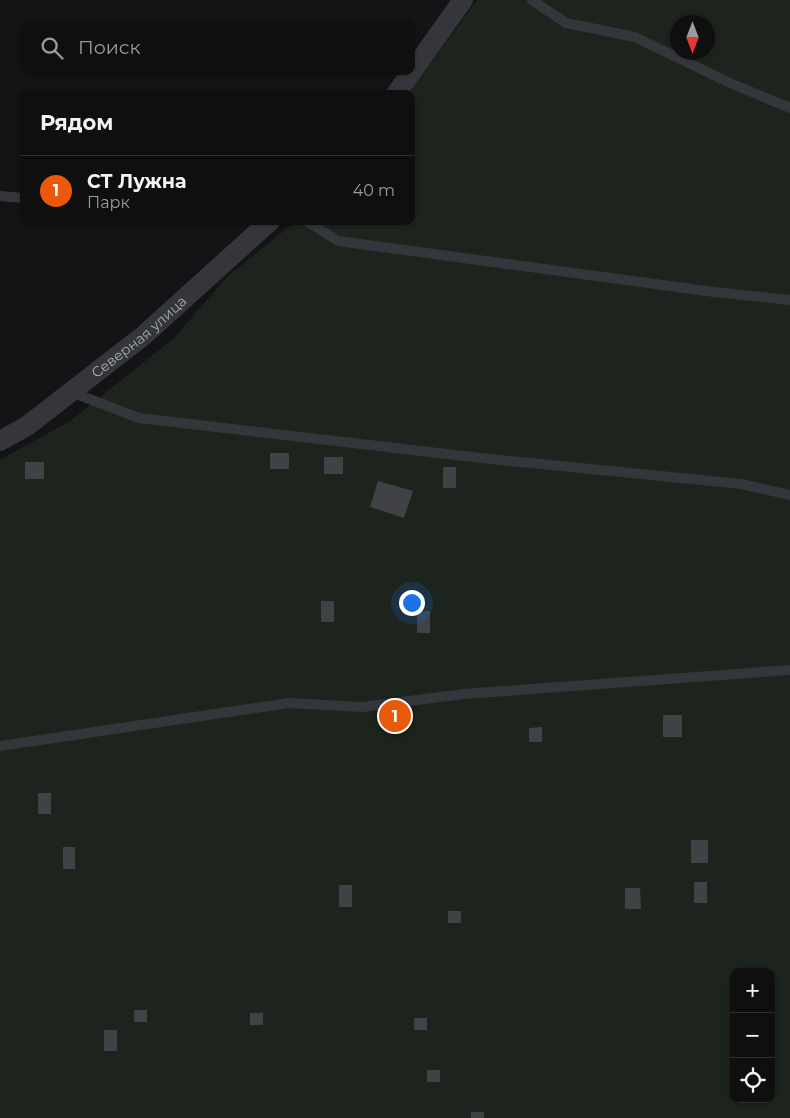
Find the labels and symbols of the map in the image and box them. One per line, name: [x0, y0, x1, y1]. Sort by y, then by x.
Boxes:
north arrow: [670, 15, 715, 60]
street label: Северная улица: [88, 292, 190, 382]
your location: [399, 590, 425, 616]
pin: 1: [379, 697, 411, 735]

